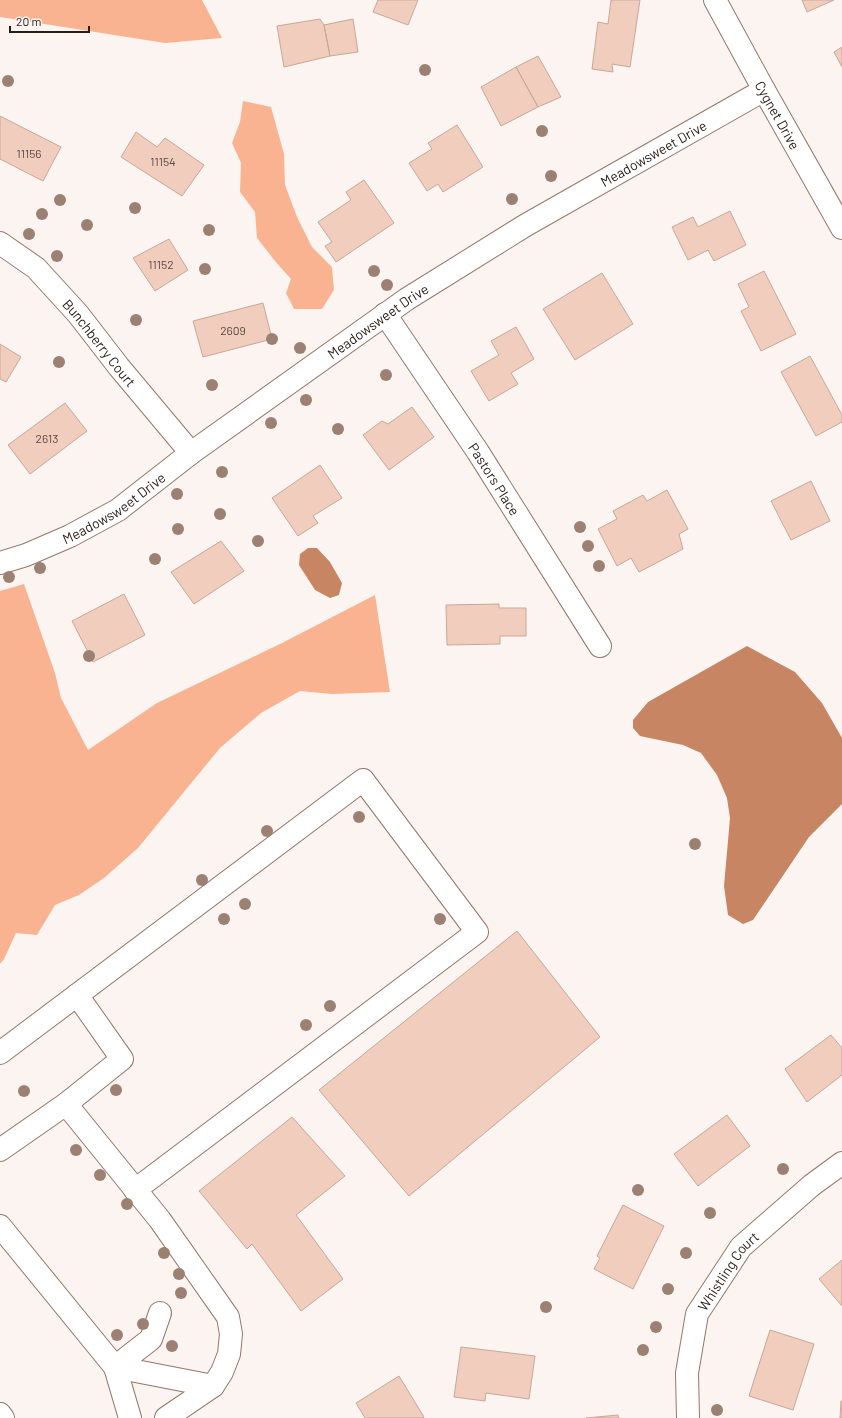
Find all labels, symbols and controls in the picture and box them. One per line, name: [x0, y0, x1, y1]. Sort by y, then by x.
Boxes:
scale bar: [10, 8, 89, 34]
text: 20 m: [16, 14, 42, 28]
street label: Cygnet Drive: [752, 78, 804, 152]
street label: Meadowsweet Drive: [597, 116, 709, 190]
house number: 11156: [16, 146, 42, 160]
house number: 11154: [150, 154, 176, 168]
house number: 11152: [148, 257, 174, 271]
street label: Meadowsweet Drive: [324, 280, 431, 362]
street label: Bunchberry Court: [60, 295, 140, 390]
house number: 2609: [220, 323, 246, 337]
house number: 2613: [36, 431, 58, 445]
street label: Pastors Place: [465, 439, 524, 518]
street label: Meadowsweet Drive: [59, 468, 168, 547]
street label: Whistling Court: [693, 1227, 762, 1314]

